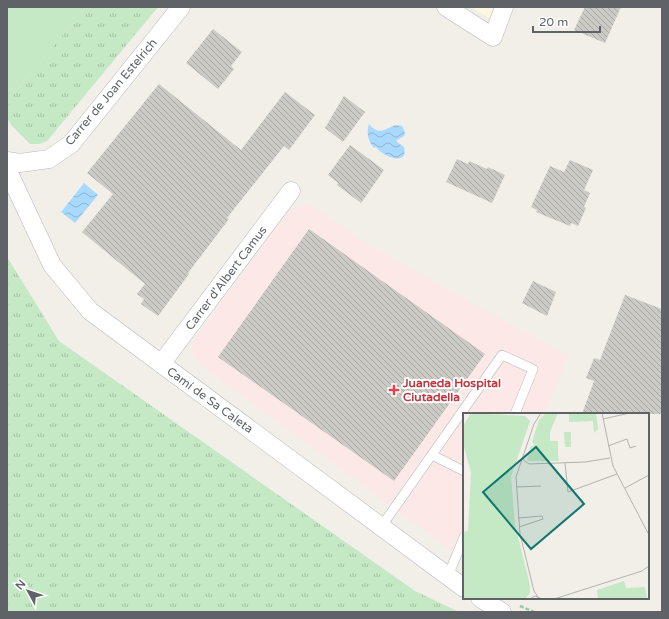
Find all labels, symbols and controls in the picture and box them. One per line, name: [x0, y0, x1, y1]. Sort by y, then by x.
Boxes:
scale bar: [533, 8, 600, 34]
text: 20 m: [539, 15, 568, 29]
street label: Carrer de Joan Estelrich: [62, 36, 160, 148]
street label: Carrer d'Albert Camus: [182, 223, 270, 333]
street label: Camí de Sa Caleta: [164, 364, 256, 436]
place label: Juaneda Hospital Ciutadella: [402, 376, 501, 404]
marker: Juaneda Hospital Ciutadella: [388, 384, 400, 396]
inset map: [463, 413, 649, 599]
north arrow: [8, 571, 48, 611]
text: N: [13, 577, 29, 592]

